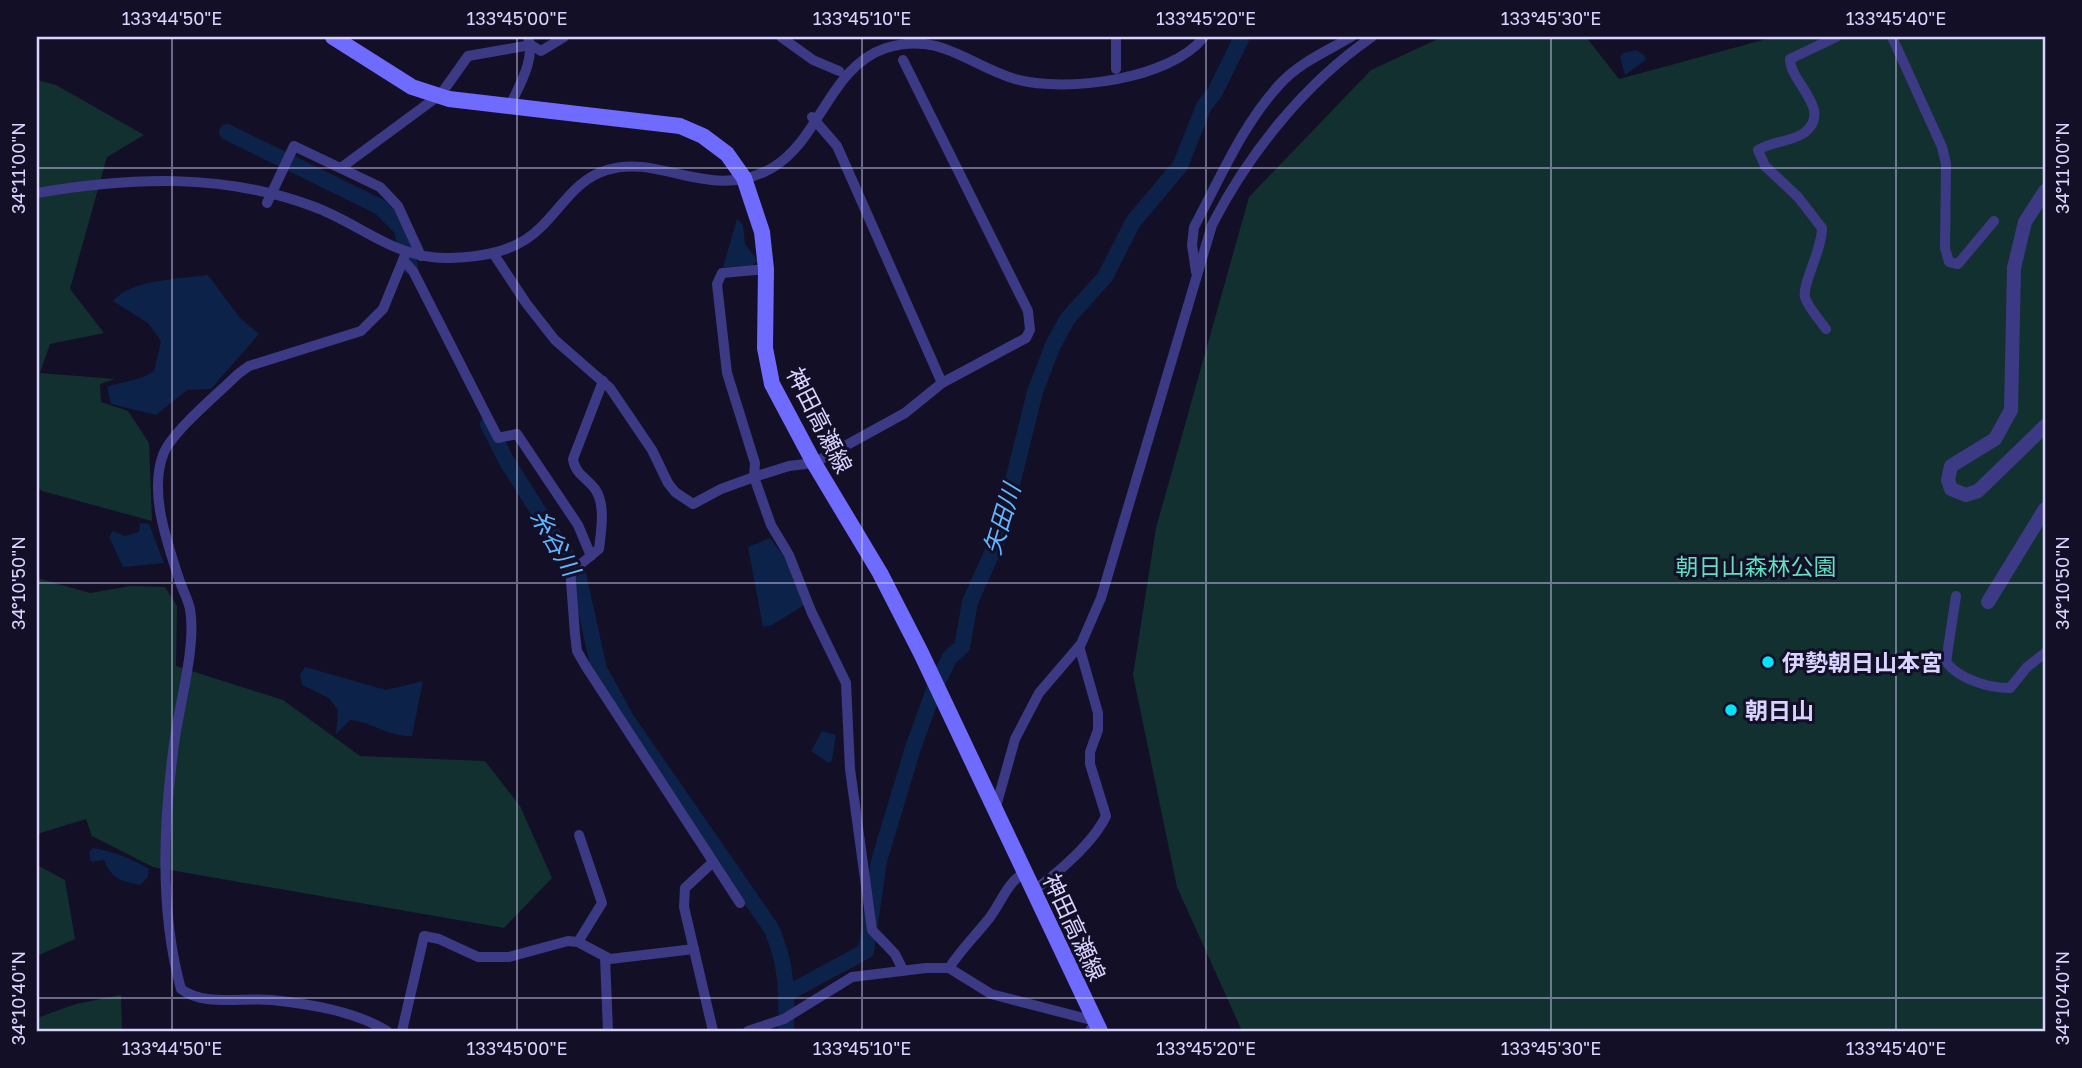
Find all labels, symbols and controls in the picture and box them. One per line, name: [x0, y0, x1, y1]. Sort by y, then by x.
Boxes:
text: 133°44'50"E: [122, 7, 222, 29]
text: 133°45'00"E: [467, 7, 567, 29]
text: 133°45'10"E: [813, 7, 911, 29]
text: 133°45'20"E: [1156, 7, 1256, 29]
text: 133°45'30"E: [1501, 7, 1601, 29]
text: 133°45'40"E: [1846, 7, 1946, 29]
text: 34°11'00"N: [7, 122, 29, 214]
text: 34°11'00"N: [2051, 122, 2073, 214]
street label: 神田高瀬線: [781, 362, 859, 478]
water label: 矢田川: [977, 477, 1026, 558]
water label: 糸谷川: [525, 504, 588, 583]
text: 34°10'50"N: [7, 536, 29, 630]
text: 34°10'50"N: [2051, 536, 2073, 630]
park label: 朝日山森林公園: [1676, 552, 1837, 580]
place label: 伊勢朝日山本宮: [1782, 648, 1943, 676]
marker: 伊勢朝日山本宮: [1760, 654, 1776, 670]
place label: 朝日山: [1745, 696, 1814, 724]
marker: 朝日山: [1723, 702, 1739, 718]
street label: 神田高瀬線: [1038, 869, 1112, 985]
text: 34°10'40"N: [7, 951, 29, 1045]
text: 34°10'40"N: [2051, 951, 2073, 1045]
text: 133°44'50"E: [122, 1037, 222, 1059]
text: 133°45'00"E: [467, 1037, 567, 1059]
text: 133°45'10"E: [813, 1037, 911, 1059]
text: 133°45'20"E: [1156, 1037, 1256, 1059]
text: 133°45'30"E: [1501, 1037, 1601, 1059]
text: 133°45'40"E: [1846, 1037, 1946, 1059]

